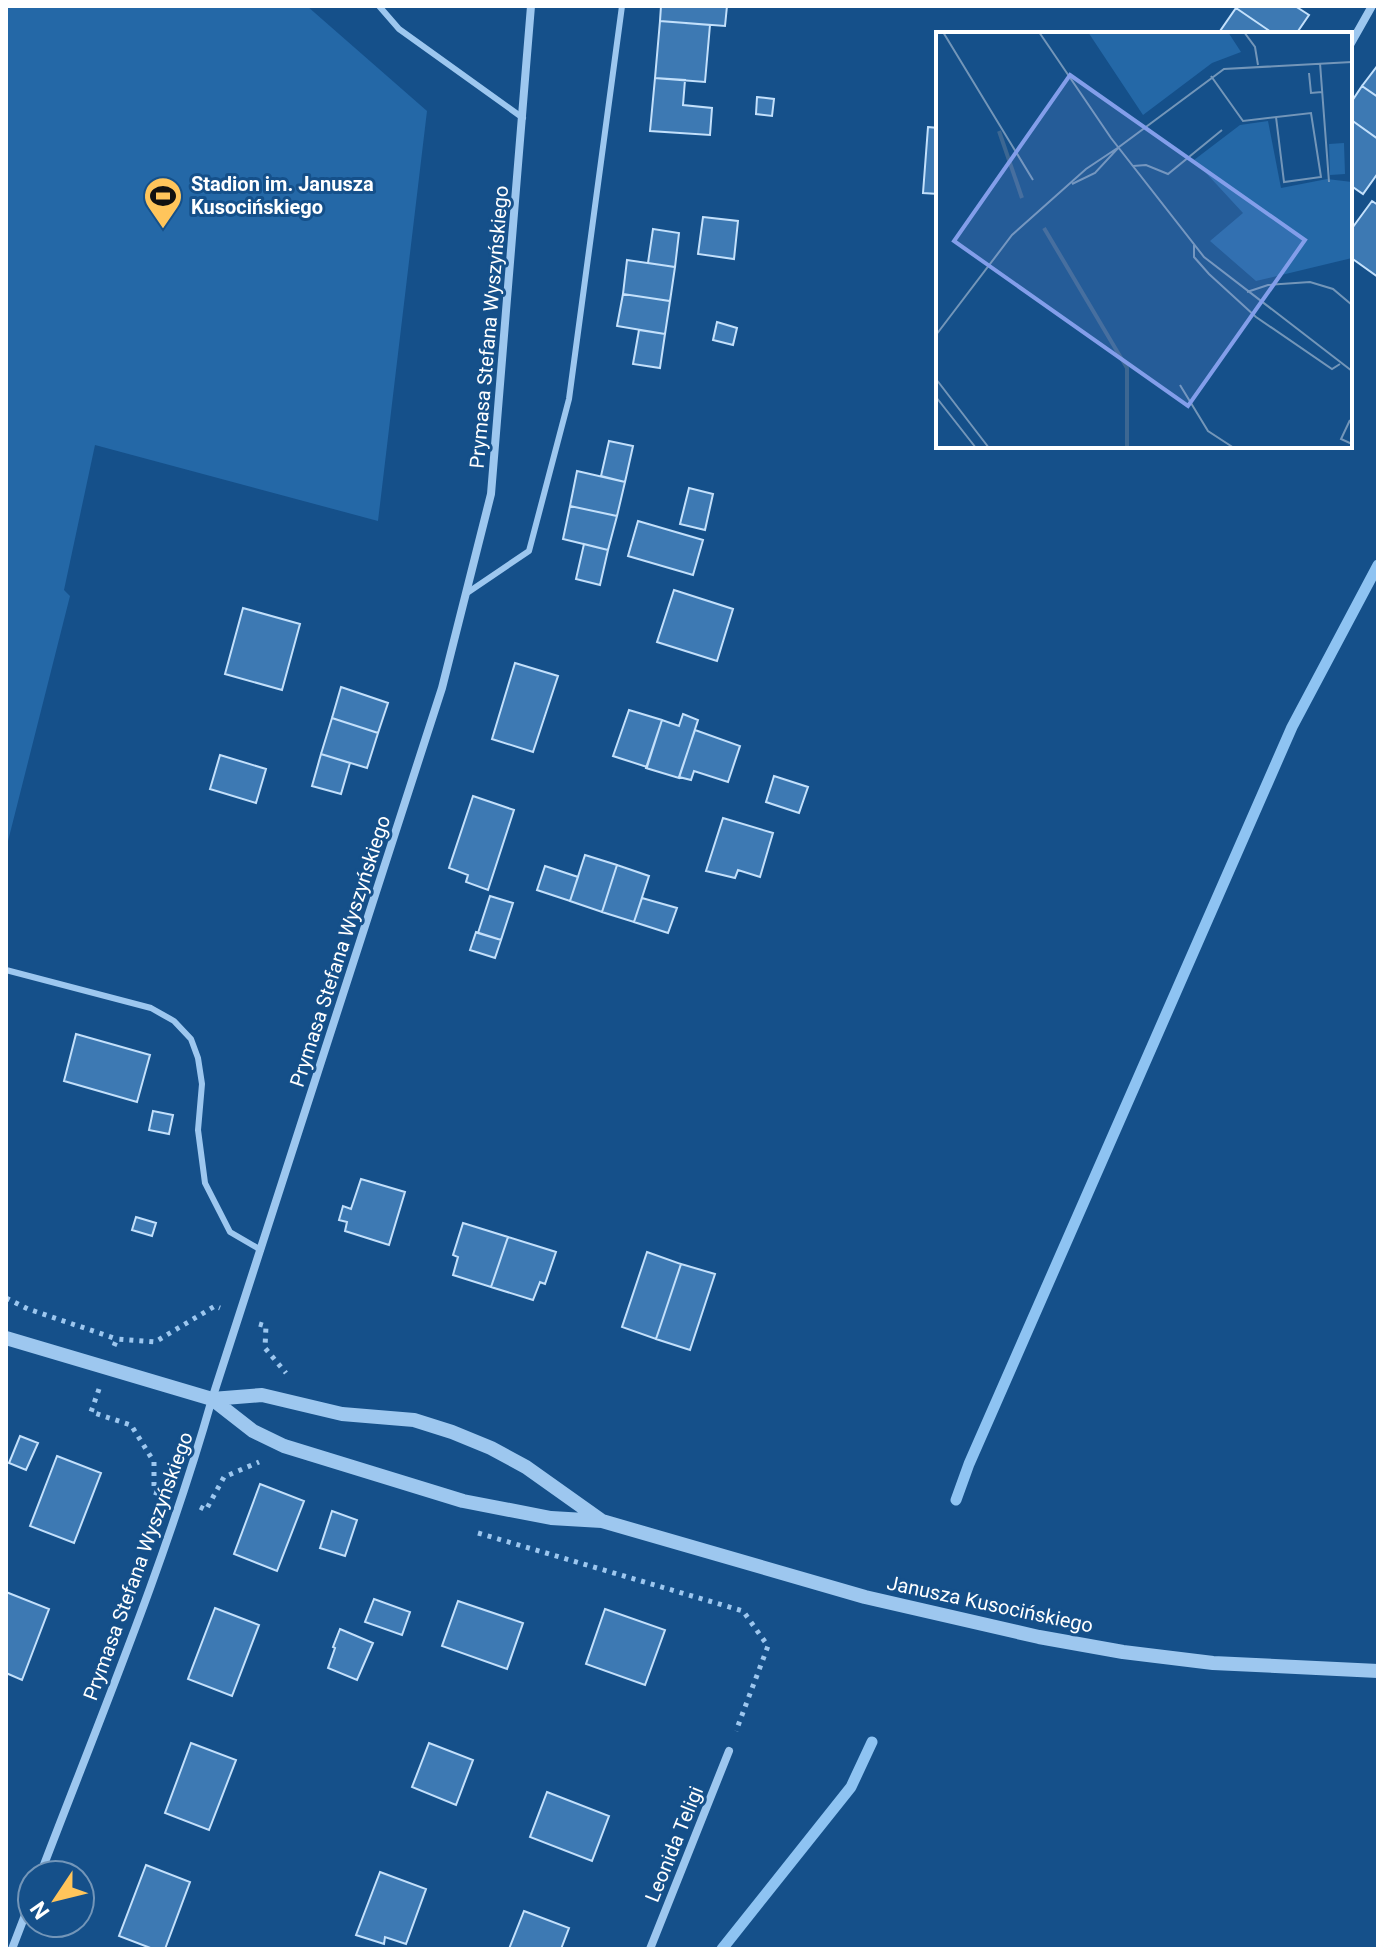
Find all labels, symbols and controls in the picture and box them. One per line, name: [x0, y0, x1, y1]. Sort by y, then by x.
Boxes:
inset map: [936, 32, 1352, 448]
place label: Stadion im. Janusza Kusocińskiego: [191, 172, 374, 219]
sports icon: Stadion im. Janusza Kusocińskiego: [142, 175, 184, 230]
street label: Prymasa Stefana Wyszyńskiego: [465, 185, 513, 469]
street label: Prymasa Stefana Wyszyńskiego: [285, 812, 395, 1090]
street label: Prymasa Stefana Wyszyńskiego: [78, 1429, 198, 1703]
street label: Janusza Kusocińskiego: [885, 1570, 1095, 1638]
street label: Leonida Teligi: [640, 1783, 708, 1905]
north arrow: [16, 1859, 96, 1939]
text: N: [25, 1897, 55, 1924]

